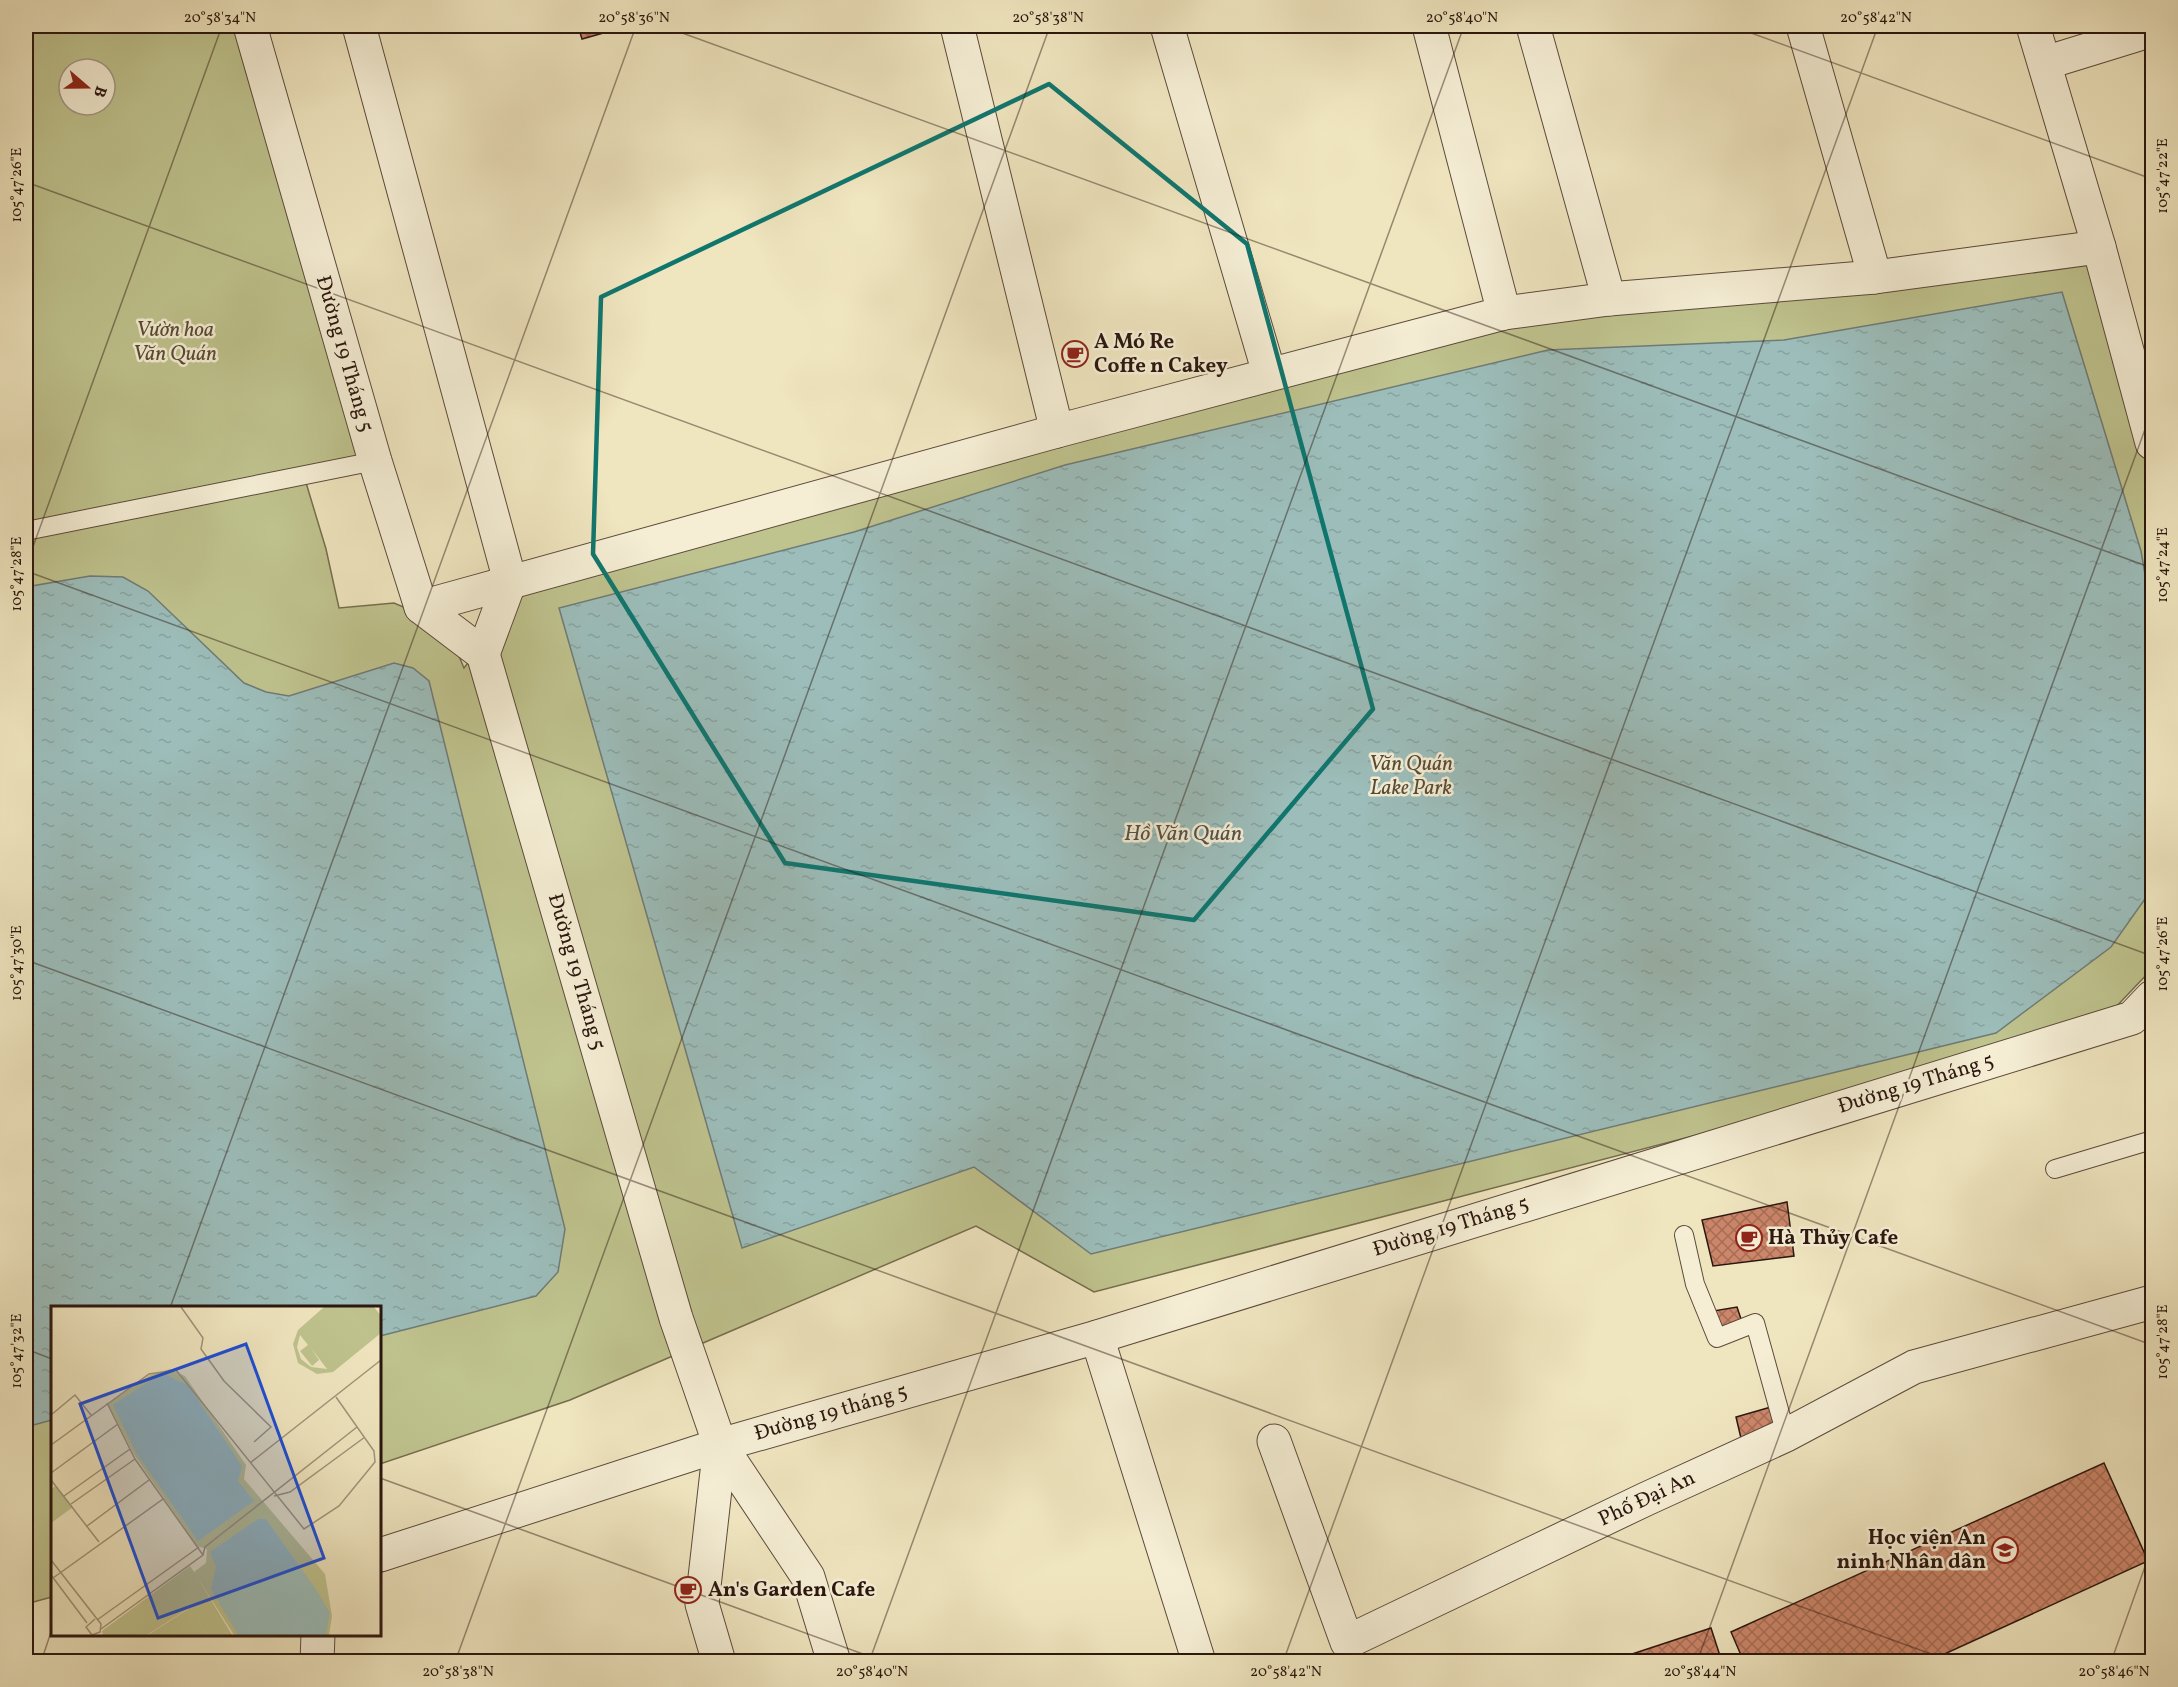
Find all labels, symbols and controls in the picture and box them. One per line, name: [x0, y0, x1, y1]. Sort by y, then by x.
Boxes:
text: 20°58'34"N: [184, 8, 256, 29]
text: 20°58'36"N: [598, 8, 670, 29]
text: 20°58'38"N: [1012, 8, 1084, 29]
text: 20°58'40"N: [1426, 8, 1498, 29]
text: 20°58'42"N: [1840, 8, 1912, 29]
north arrow: [57, 57, 117, 117]
text: B: [87, 83, 111, 101]
text: 105°47'22"E: [2153, 138, 2174, 214]
text: 105°47'26"E: [7, 147, 28, 223]
street label: Đường 19 Tháng 5: [308, 272, 380, 436]
park label: Vườn hoa Văn Quán: [133, 316, 217, 369]
place label: A Mó Re Coffe n Cakey: [1094, 328, 1228, 381]
cafe icon: A Mó Re Coffe n Cakey: [1060, 339, 1090, 369]
text: 105°47'24"E: [2153, 527, 2174, 603]
text: 105°47'28"E: [7, 536, 28, 612]
park label: Văn Quán Lake Park: [1369, 750, 1453, 803]
water label: Hồ Văn Quán: [1124, 819, 1242, 850]
street label: Đường 19 Tháng 5: [540, 890, 612, 1054]
text: 105°47'26"E: [2153, 916, 2174, 992]
text: 105°47'30"E: [7, 925, 28, 1001]
street label: Đường 19 Tháng 5: [1834, 1046, 1998, 1122]
street label: Đường 19 Tháng 5: [1369, 1189, 1533, 1265]
cafe icon: Hà Thủy Cafe: [1734, 1223, 1764, 1253]
place label: Hà Thủy Cafe: [1768, 1224, 1898, 1253]
text: 105°47'28"E: [2153, 1304, 2174, 1380]
inset map: [51, 1306, 381, 1636]
text: 105°47'32"E: [7, 1313, 28, 1389]
street label: Đường 19 tháng 5: [751, 1377, 911, 1449]
street label: Phố Đại An: [1594, 1464, 1700, 1534]
place label: Học viện An ninh Nhân dân: [1836, 1524, 1986, 1577]
school or university icon: Học viện An ninh Nhân dân: [1990, 1535, 2020, 1565]
cafe icon: An's Garden Cafe: [673, 1575, 703, 1605]
place label: An's Garden Cafe: [708, 1576, 875, 1605]
text: 20°58'38"N: [422, 1662, 494, 1683]
text: 20°58'40"N: [836, 1662, 908, 1683]
text: 20°58'42"N: [1250, 1662, 1322, 1683]
text: 20°58'44"N: [1664, 1662, 1736, 1683]
text: 20°58'46"N: [2078, 1662, 2150, 1683]

